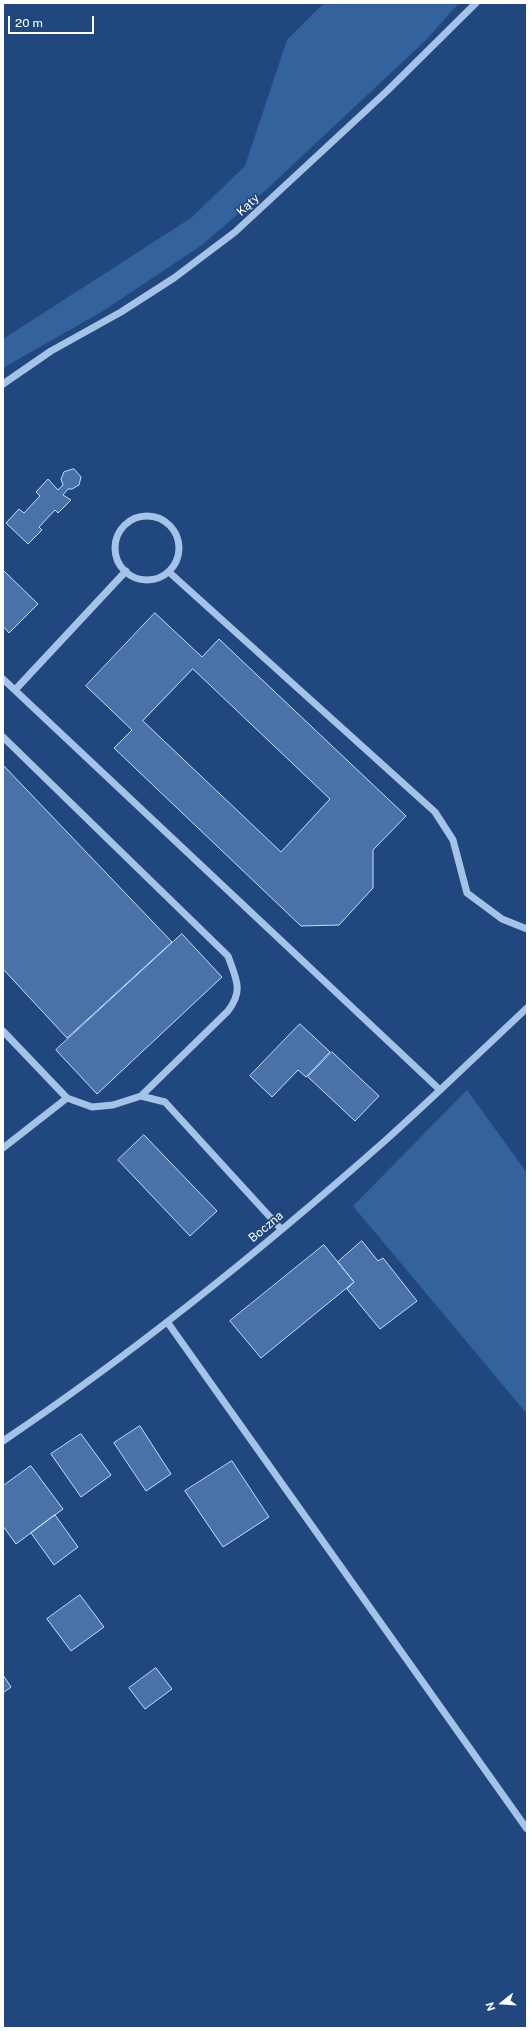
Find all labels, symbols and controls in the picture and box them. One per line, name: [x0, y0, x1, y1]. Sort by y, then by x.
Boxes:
scale bar: [10, 8, 96, 34]
text: 20 m: [15, 16, 43, 30]
street label: Kąty: [234, 191, 262, 219]
street label: Boczna: [246, 1208, 286, 1246]
north arrow: [482, 1983, 522, 2023]
text: N: [484, 2001, 498, 2012]

